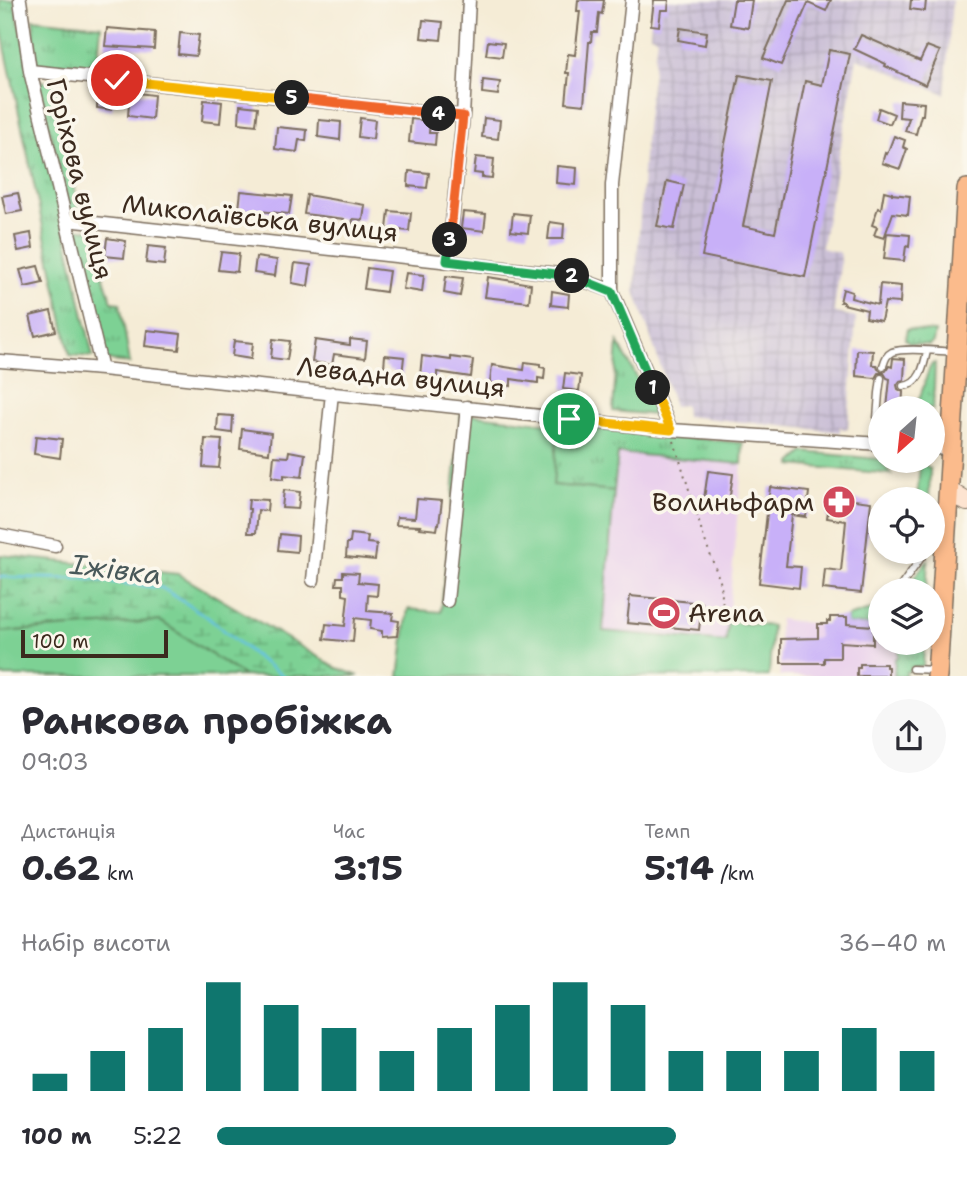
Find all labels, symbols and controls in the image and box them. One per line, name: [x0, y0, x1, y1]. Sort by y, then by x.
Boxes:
pin: [87, 50, 147, 110]
icon: check: [98, 61, 136, 99]
street label: Горіхова вулиця: [39, 75, 122, 283]
pin: 5: [274, 80, 310, 116]
text: 5: [286, 85, 297, 110]
pin: 4: [422, 96, 457, 132]
text: 4: [432, 101, 445, 126]
street label: Миколаївська вулиця: [120, 186, 400, 249]
pin: 3: [433, 222, 468, 258]
text: 3: [443, 227, 456, 252]
pin: 2: [554, 258, 590, 294]
text: 2: [565, 263, 578, 288]
street label: Левадна вулиця: [295, 348, 507, 405]
pin: 1: [636, 370, 670, 406]
text: 1: [648, 375, 657, 400]
pin: [539, 389, 599, 449]
north arrow: [868, 396, 945, 472]
map controls: [868, 396, 945, 655]
icon: arrive: [550, 400, 588, 438]
pharmacy icon: Волиньфарм: [820, 483, 858, 521]
place label: Волиньфарм: [652, 484, 814, 519]
button: locate: [868, 487, 945, 564]
water label: Іжівка: [67, 544, 164, 593]
button: layers: [868, 578, 945, 655]
sports icon: Arena: [645, 594, 683, 632]
place label: Arena: [688, 595, 764, 630]
scale bar: [21, 628, 168, 659]
text: 100 m: [32, 629, 89, 654]
text: Ранкова пробіжка: [21, 695, 392, 746]
button: share: [872, 699, 946, 773]
text: 09:03: [21, 747, 89, 777]
text: Дистанція: [21, 819, 116, 844]
text: Час: [333, 819, 365, 844]
text: Темп: [644, 819, 690, 844]
text: 0.62: [21, 844, 101, 891]
text: 3:15: [333, 844, 403, 891]
text: 5:14: [644, 844, 714, 891]
text: km: [101, 861, 134, 886]
text: /km: [714, 861, 754, 886]
text: Набір висоти: [21, 928, 171, 958]
text: 36–40 m: [839, 928, 946, 958]
text: 100 m: [21, 1121, 92, 1151]
text: 5:22: [133, 1121, 182, 1151]

